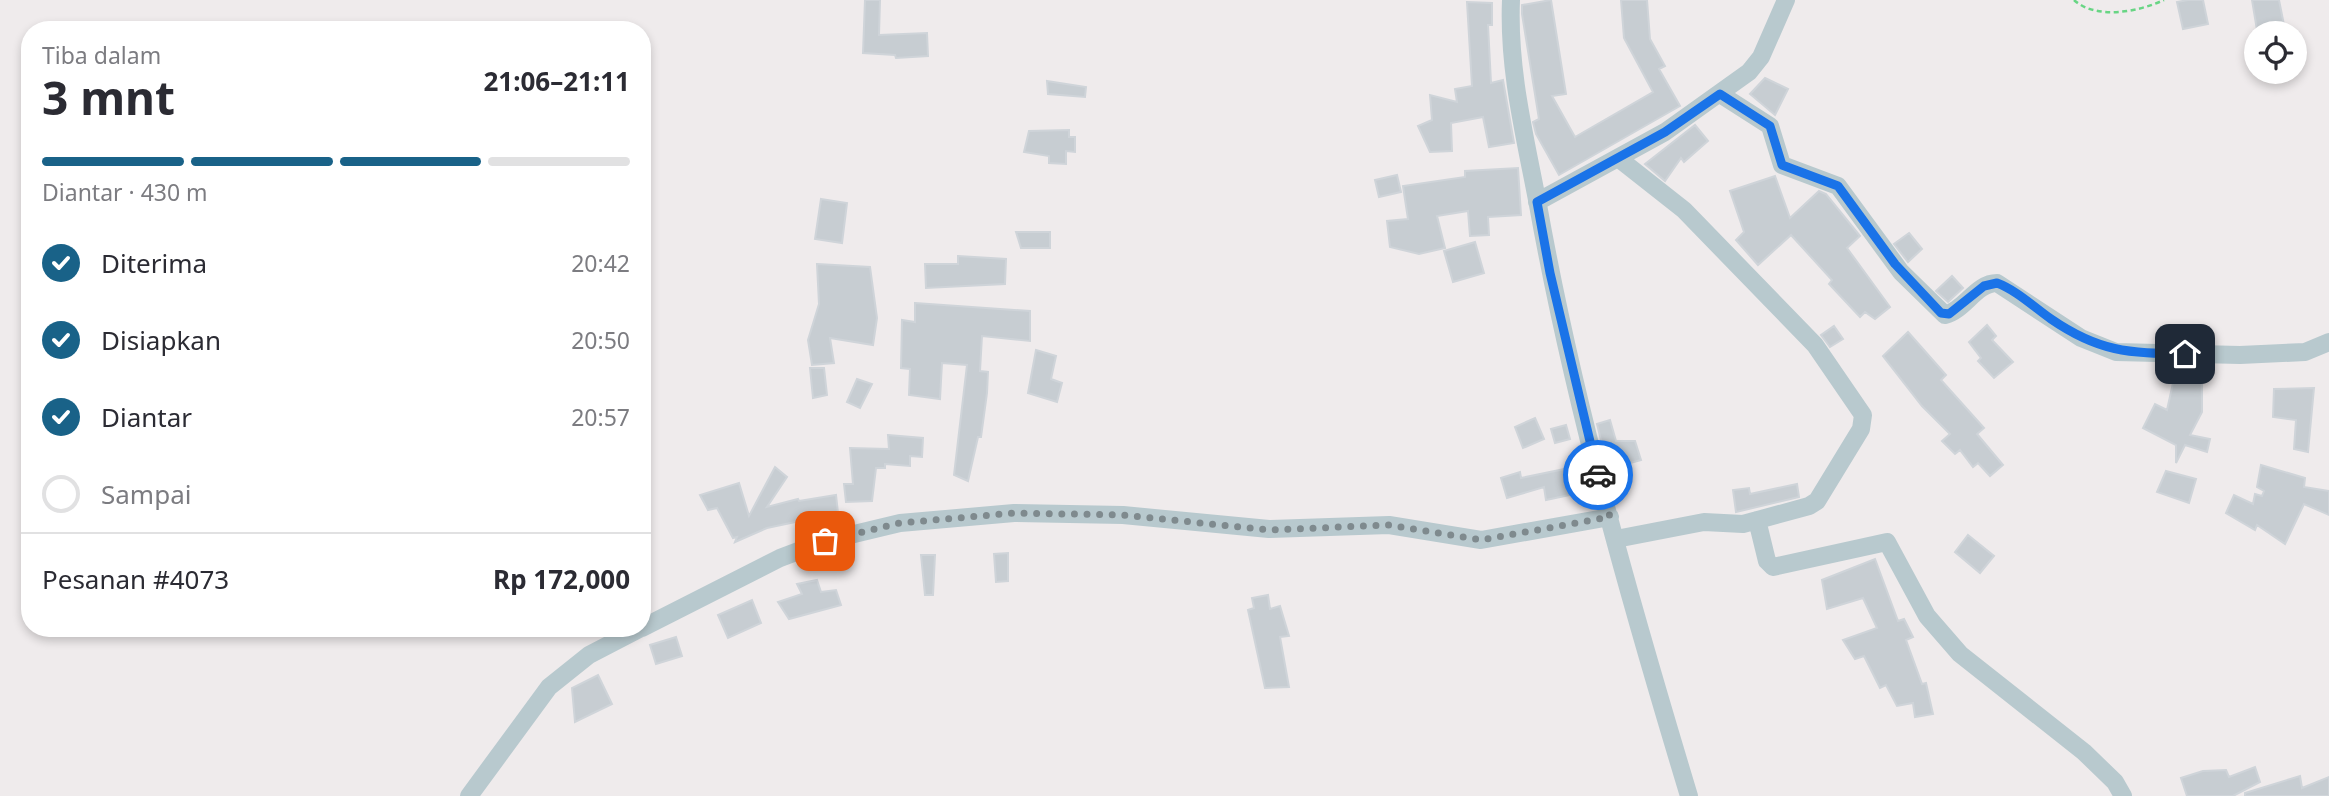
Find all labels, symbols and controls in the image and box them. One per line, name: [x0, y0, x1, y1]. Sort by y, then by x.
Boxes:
map controls: [2244, 21, 2307, 84]
button: locate: [2244, 21, 2307, 84]
text: Tiba dalam: [42, 39, 161, 71]
text: 21:06–21:11: [483, 63, 630, 99]
text: 3 mnt: [42, 66, 175, 128]
text: Diantar · 430 m: [42, 176, 208, 208]
icon: check: [42, 244, 80, 282]
text: Diterima: [101, 245, 207, 281]
text: 20:42: [571, 247, 630, 279]
icon: check: [42, 321, 80, 359]
text: Disiapkan: [101, 322, 221, 358]
text: 20:50: [571, 324, 630, 356]
pin: [2155, 324, 2215, 384]
icon: home: [2166, 335, 2204, 373]
icon: check: [42, 398, 80, 436]
text: Diantar: [101, 399, 192, 435]
text: 20:57: [571, 401, 630, 433]
courier: [1563, 440, 1633, 510]
icon: car: [1579, 456, 1617, 494]
text: Sampai: [101, 476, 191, 512]
pin: [795, 511, 855, 571]
icon: bag: [806, 522, 844, 560]
text: Pesanan #4073: [42, 561, 229, 597]
text: Rp 172,000: [493, 561, 630, 597]

